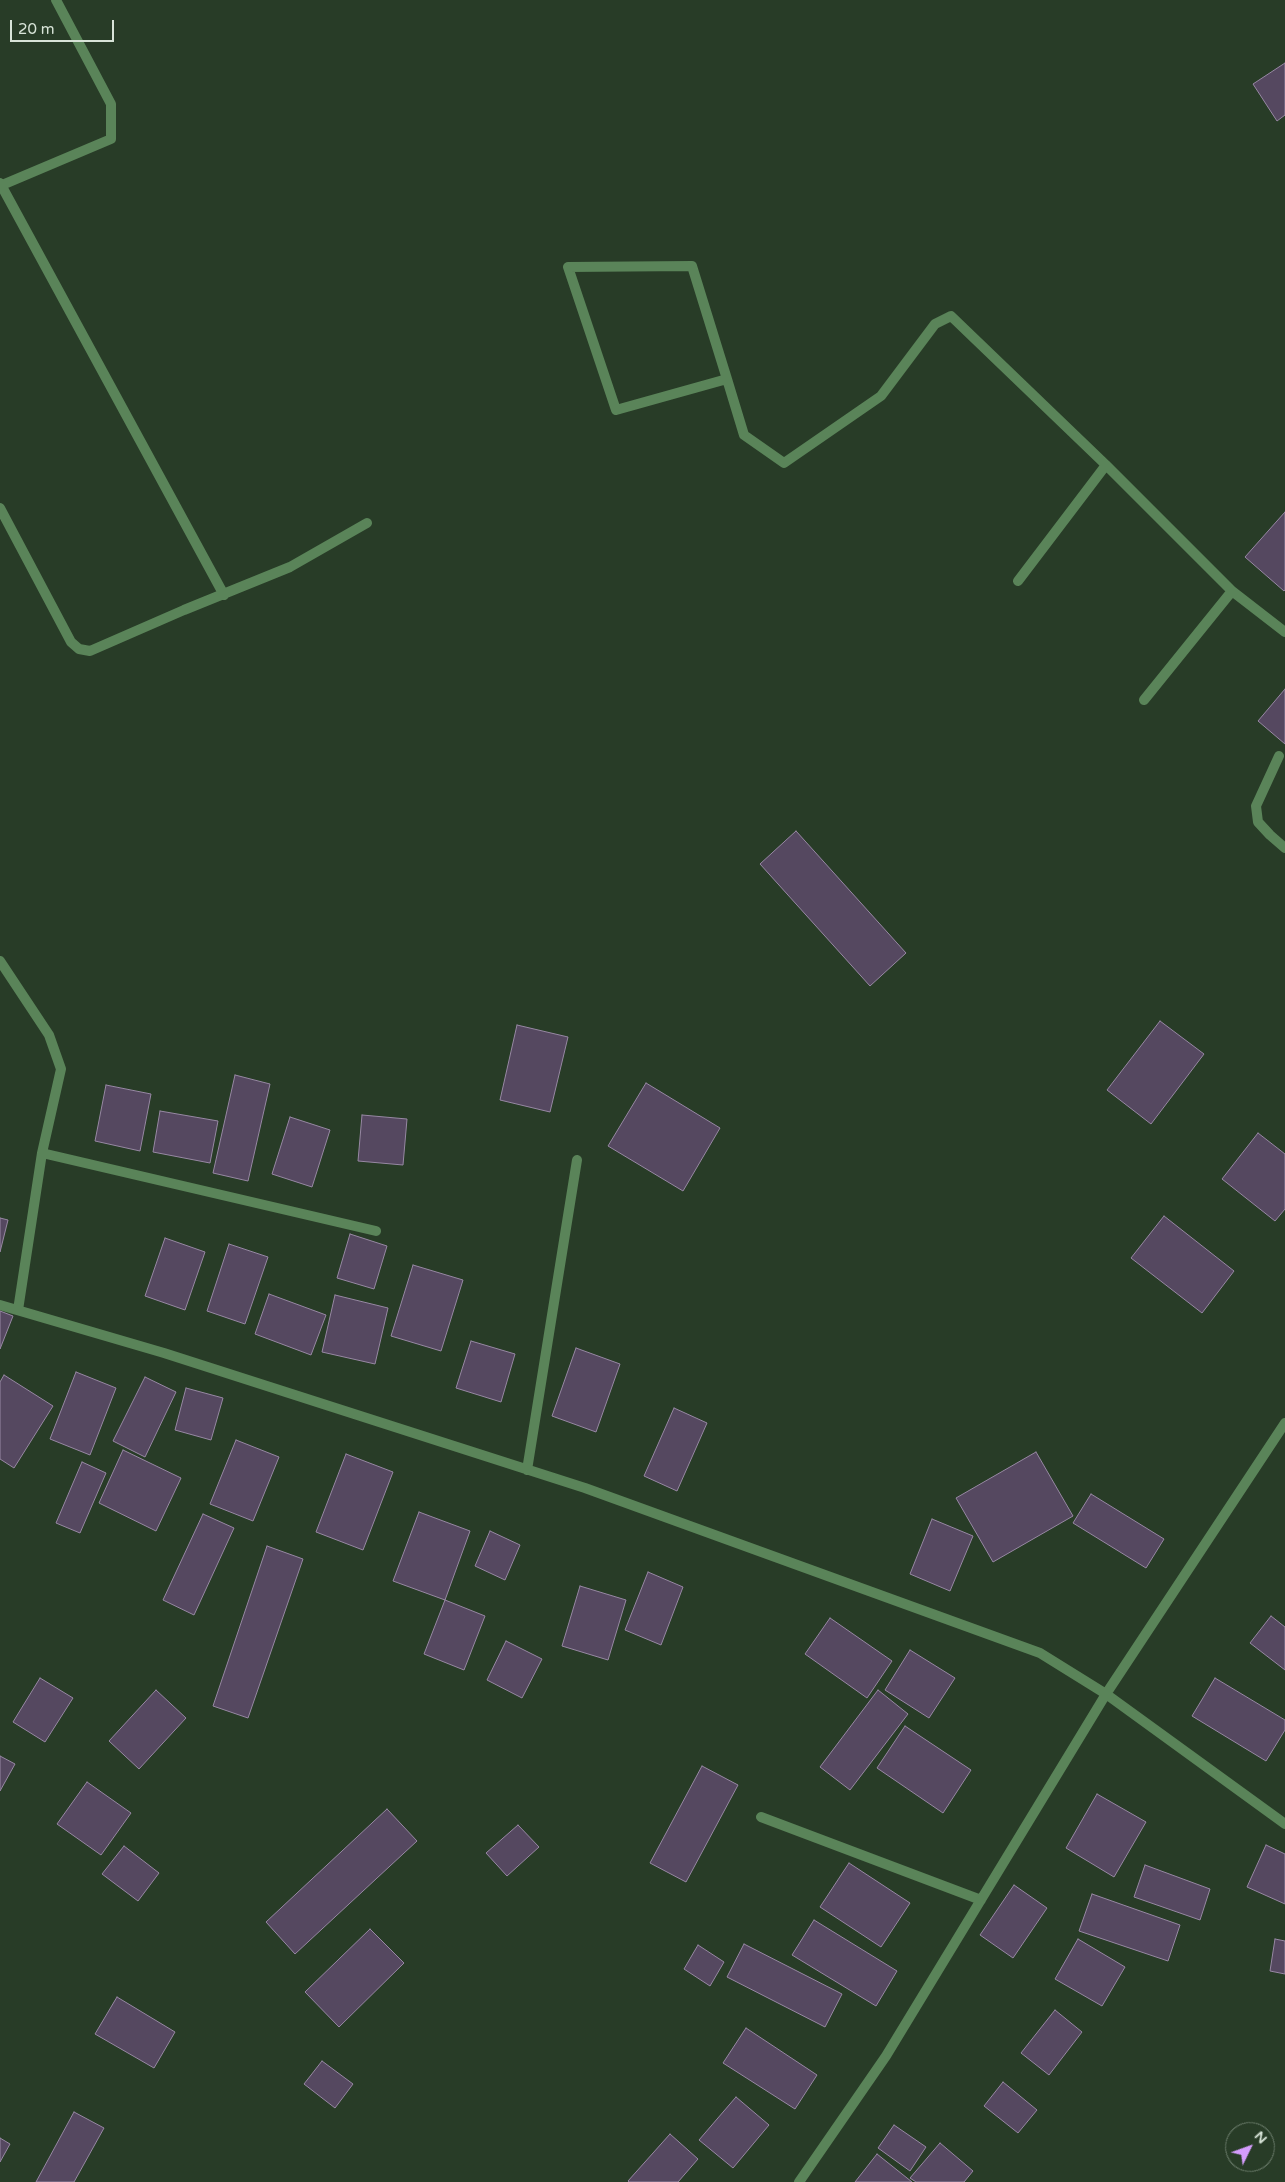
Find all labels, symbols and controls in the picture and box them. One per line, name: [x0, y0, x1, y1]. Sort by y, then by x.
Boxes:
scale bar: [12, 10, 116, 42]
text: 20 m: [18, 20, 55, 38]
north arrow: [1225, 2122, 1275, 2172]
text: N: [1251, 2127, 1271, 2147]

